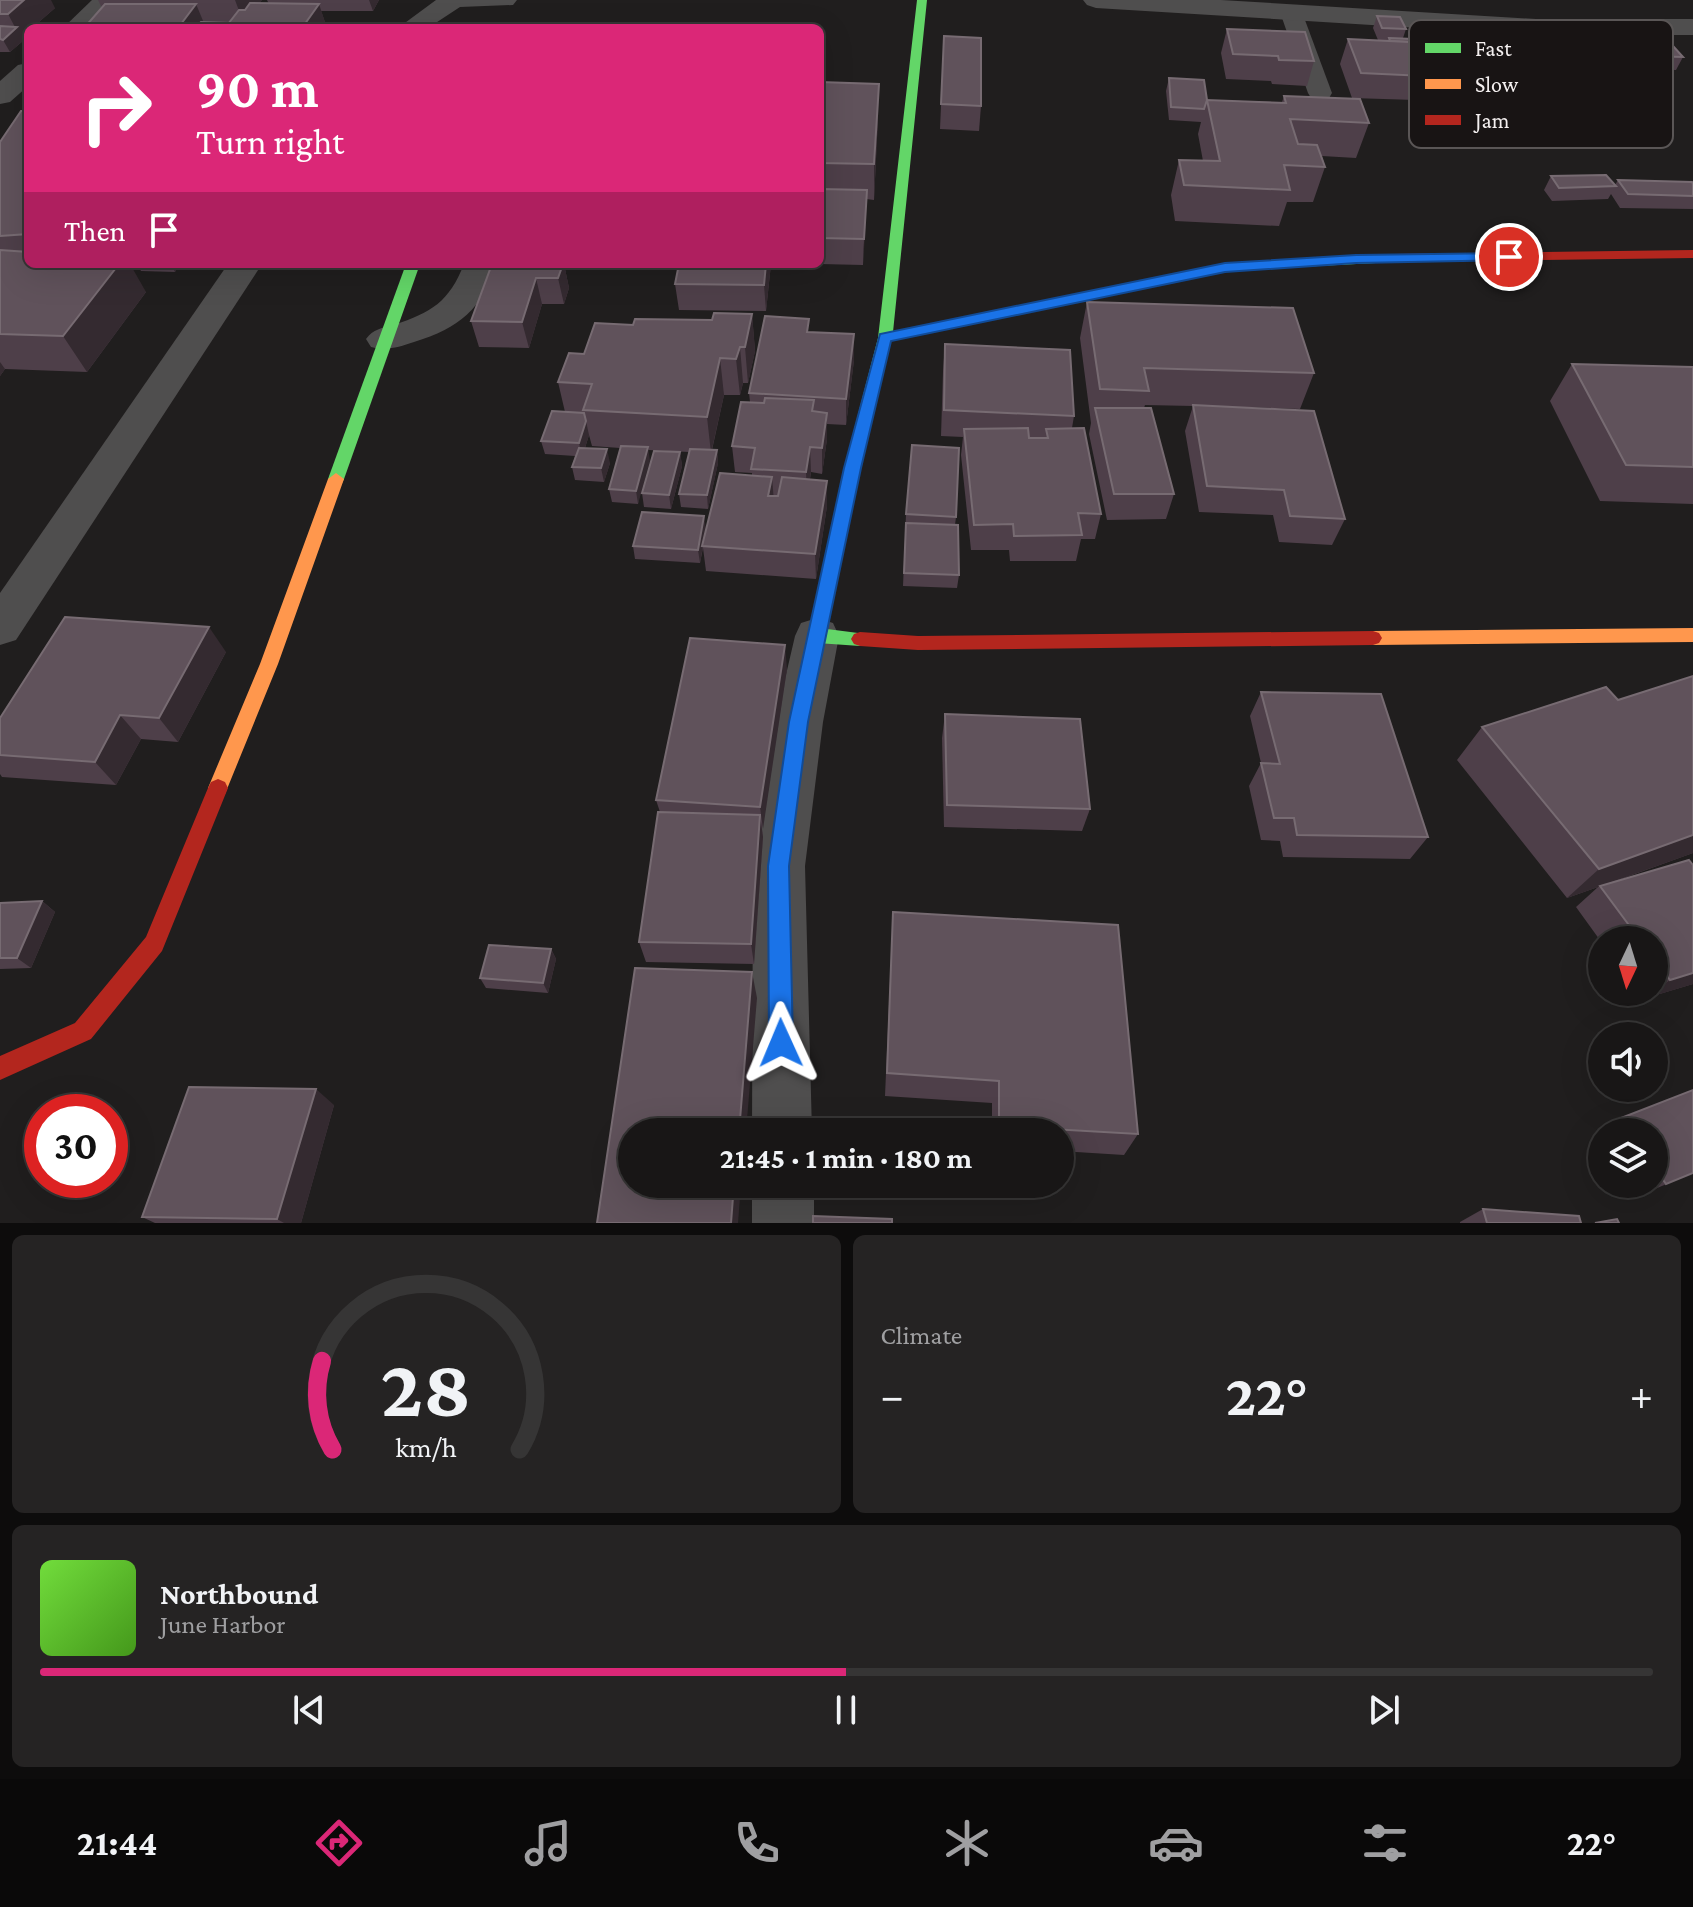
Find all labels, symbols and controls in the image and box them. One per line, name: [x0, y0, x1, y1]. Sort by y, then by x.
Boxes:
legend: [1409, 20, 1673, 148]
text: Fast: [1475, 36, 1512, 61]
icon: right: [64, 56, 168, 160]
text: 90 m: [196, 57, 319, 119]
text: Slow: [1475, 72, 1519, 97]
text: Jam: [1473, 108, 1510, 133]
text: Turn right: [196, 122, 344, 162]
icon: arrive: [142, 208, 186, 252]
text: Then: [64, 214, 126, 247]
pin: [1475, 223, 1543, 291]
icon: arrive: [1487, 235, 1531, 279]
north arrow: [1588, 926, 1668, 1006]
map controls: [1588, 926, 1668, 1198]
position arrow: [739, 1001, 823, 1085]
button: sound: [1588, 1022, 1668, 1102]
speed limit sign: 30: [24, 1094, 128, 1198]
button: layers: [1588, 1118, 1668, 1198]
text: 21:45 · 1 min · 180 m: [720, 1141, 972, 1174]
text: Climate: [881, 1321, 962, 1350]
text: 28: [381, 1341, 472, 1434]
text: 22°: [1225, 1361, 1308, 1428]
text: −: [881, 1371, 904, 1419]
text: +: [1630, 1371, 1653, 1419]
text: km/h: [395, 1431, 457, 1463]
text: Northbound: [160, 1577, 318, 1610]
text: June Harbor: [160, 1610, 286, 1639]
icon: previous: [287, 1688, 331, 1732]
icon: pause: [824, 1688, 868, 1732]
icon: next: [1362, 1688, 1406, 1732]
icon: directions: [311, 1815, 367, 1871]
icon: music: [520, 1815, 576, 1871]
icon: phone: [729, 1815, 785, 1871]
icon: climate: [939, 1815, 995, 1871]
icon: car: [1148, 1815, 1204, 1871]
icon: filters: [1357, 1815, 1413, 1871]
text: 21:44: [77, 1823, 157, 1863]
text: 22°: [1567, 1823, 1616, 1863]

